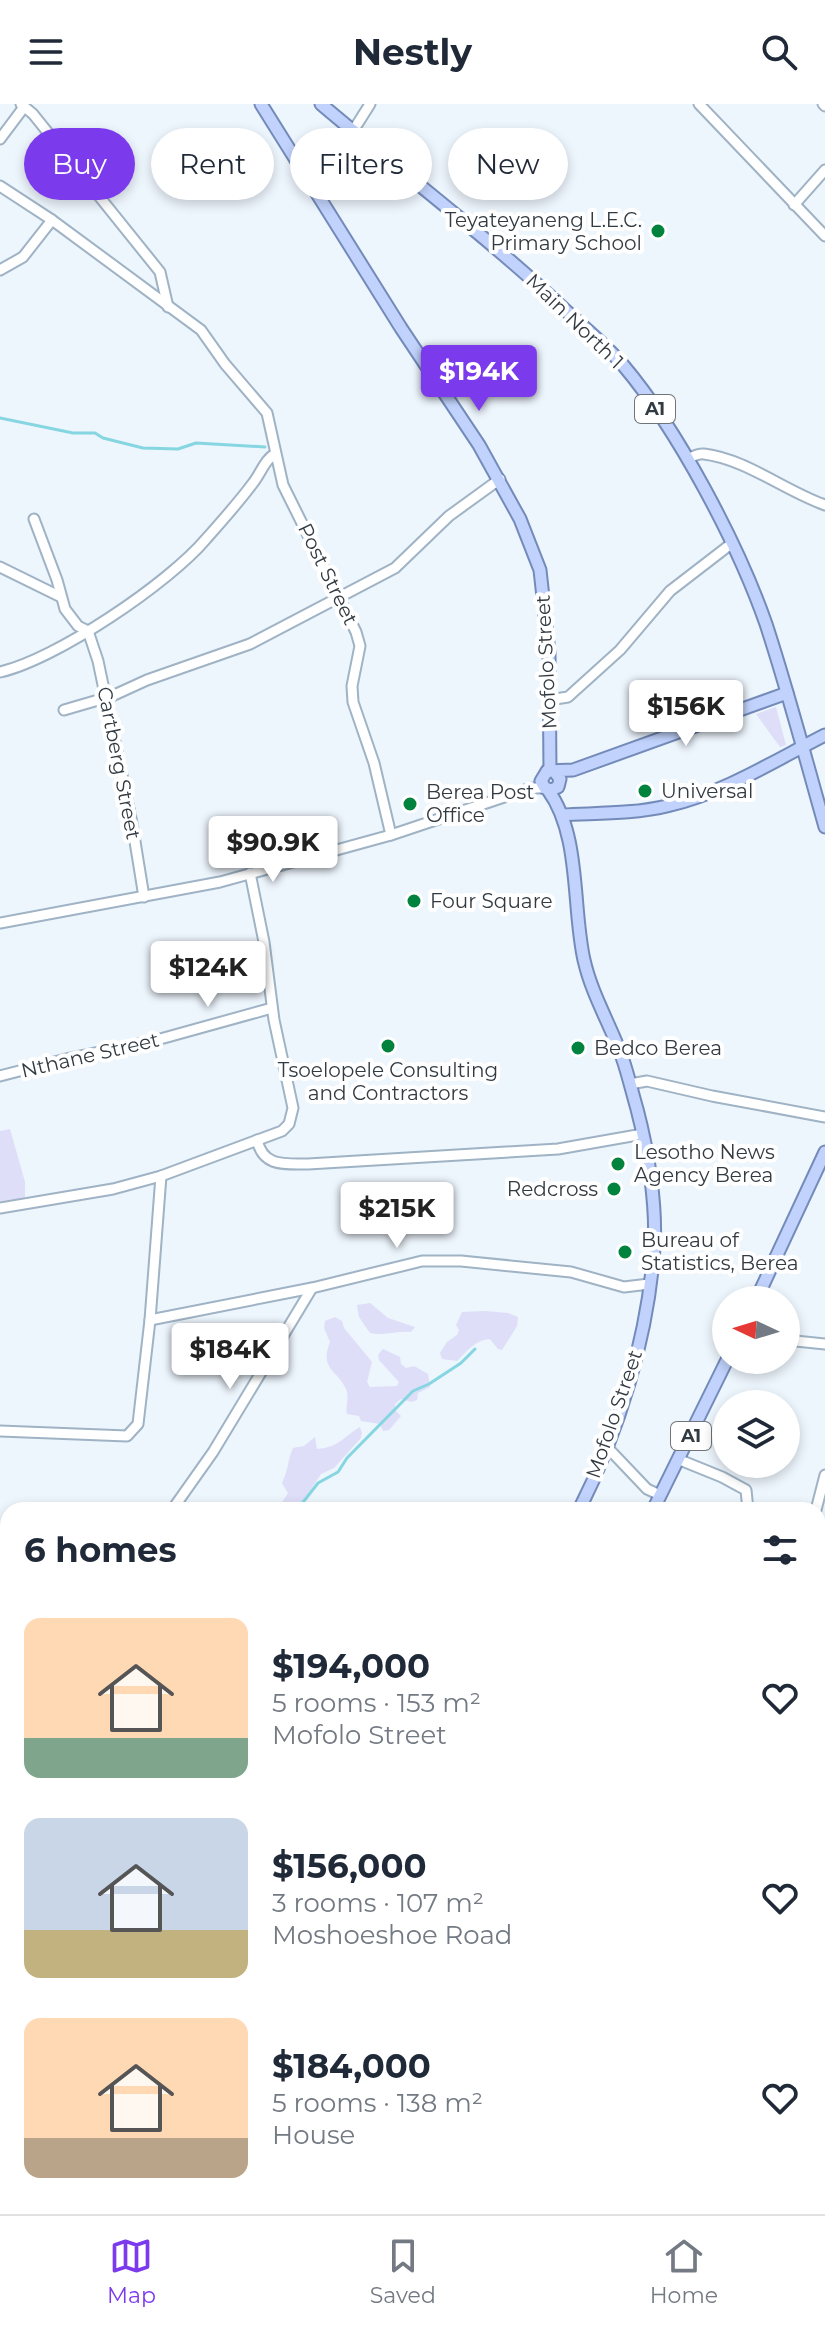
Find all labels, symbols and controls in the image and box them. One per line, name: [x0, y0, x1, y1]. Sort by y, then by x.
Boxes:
icon: menu: [24, 30, 68, 74]
text: Nestly: [353, 30, 472, 74]
icon: search: [757, 30, 801, 74]
chip: Buy: [24, 128, 135, 200]
chip: Rent: [151, 128, 274, 200]
chip: Filters: [290, 128, 432, 200]
chip: New: [448, 128, 568, 200]
place label: Teyateyaneng L.E.C. Primary School: [445, 208, 642, 255]
marker: Teyateyaneng L.E.C. Primary School: [649, 222, 667, 240]
street label: Main North 1: [521, 269, 629, 373]
pin: $194K: [423, 345, 535, 413]
text: $194K: [439, 355, 519, 387]
road number: A1: [635, 395, 675, 423]
street label: Post Street: [293, 519, 363, 629]
street label: Mofolo Street: [530, 594, 562, 730]
pin: $156K: [630, 680, 742, 748]
street label: Cartberg Street: [92, 685, 146, 841]
text: $156K: [647, 690, 725, 722]
place label: Universal: [661, 779, 753, 803]
place label: Berea Post Office: [426, 780, 534, 827]
marker: Universal: [636, 782, 654, 800]
marker: Berea Post Office: [401, 795, 419, 813]
pin: $90.9K: [208, 816, 338, 884]
text: $90.9K: [227, 826, 319, 858]
place label: Four Square: [430, 889, 553, 913]
marker: Four Square: [405, 892, 423, 910]
pin: $124K: [152, 941, 264, 1009]
text: $124K: [169, 951, 247, 983]
street label: Nthane Street: [19, 1027, 161, 1083]
place label: Bedco Berea: [594, 1036, 722, 1060]
marker: Tsoelopele Consulting and Contractors: [379, 1037, 397, 1055]
marker: Bedco Berea: [569, 1039, 587, 1057]
place label: Tsoelopele Consulting and Contractors: [278, 1058, 498, 1105]
place label: Lesotho News Agency Berea: [634, 1140, 775, 1187]
marker: Lesotho News Agency Berea: [609, 1155, 627, 1173]
place label: Redcross: [507, 1177, 598, 1201]
marker: Redcross: [605, 1180, 623, 1198]
pin: $215K: [341, 1182, 453, 1250]
text: $215K: [359, 1192, 435, 1224]
place label: Bureau of Statistics, Berea: [641, 1228, 799, 1275]
marker: Bureau of Statistics, Berea: [616, 1243, 634, 1261]
north arrow: [712, 1286, 800, 1374]
map controls: [712, 1286, 800, 1478]
pin: $184K: [174, 1323, 286, 1391]
text: $184K: [190, 1333, 270, 1365]
street label: Mofolo Street: [581, 1347, 647, 1481]
button: layers: [712, 1390, 800, 1478]
road number: A1: [671, 1422, 711, 1450]
icon: filters: [758, 1528, 802, 1572]
text: 6 homes: [24, 1529, 177, 1571]
text: $194,000: [272, 1645, 430, 1687]
icon: home: [88, 1650, 184, 1746]
icon: heart: [758, 1676, 802, 1720]
text: 5 rooms · 153 m²: [272, 1687, 481, 1719]
text: Mofolo Street: [272, 1719, 447, 1751]
text: $156,000: [272, 1845, 427, 1887]
icon: home: [88, 1850, 184, 1946]
icon: heart: [758, 1876, 802, 1920]
text: 3 rooms · 107 m²: [272, 1887, 484, 1919]
text: Moshoeshoe Road: [272, 1919, 512, 1951]
text: $184,000: [272, 2045, 431, 2087]
icon: home: [88, 2050, 184, 2146]
icon: heart: [758, 2076, 802, 2120]
text: 5 rooms · 138 m²: [272, 2087, 483, 2119]
text: House: [272, 2119, 355, 2151]
tab: Map: [107, 2234, 156, 2309]
tab: Saved: [370, 2234, 436, 2309]
tab: Home: [650, 2234, 718, 2309]

